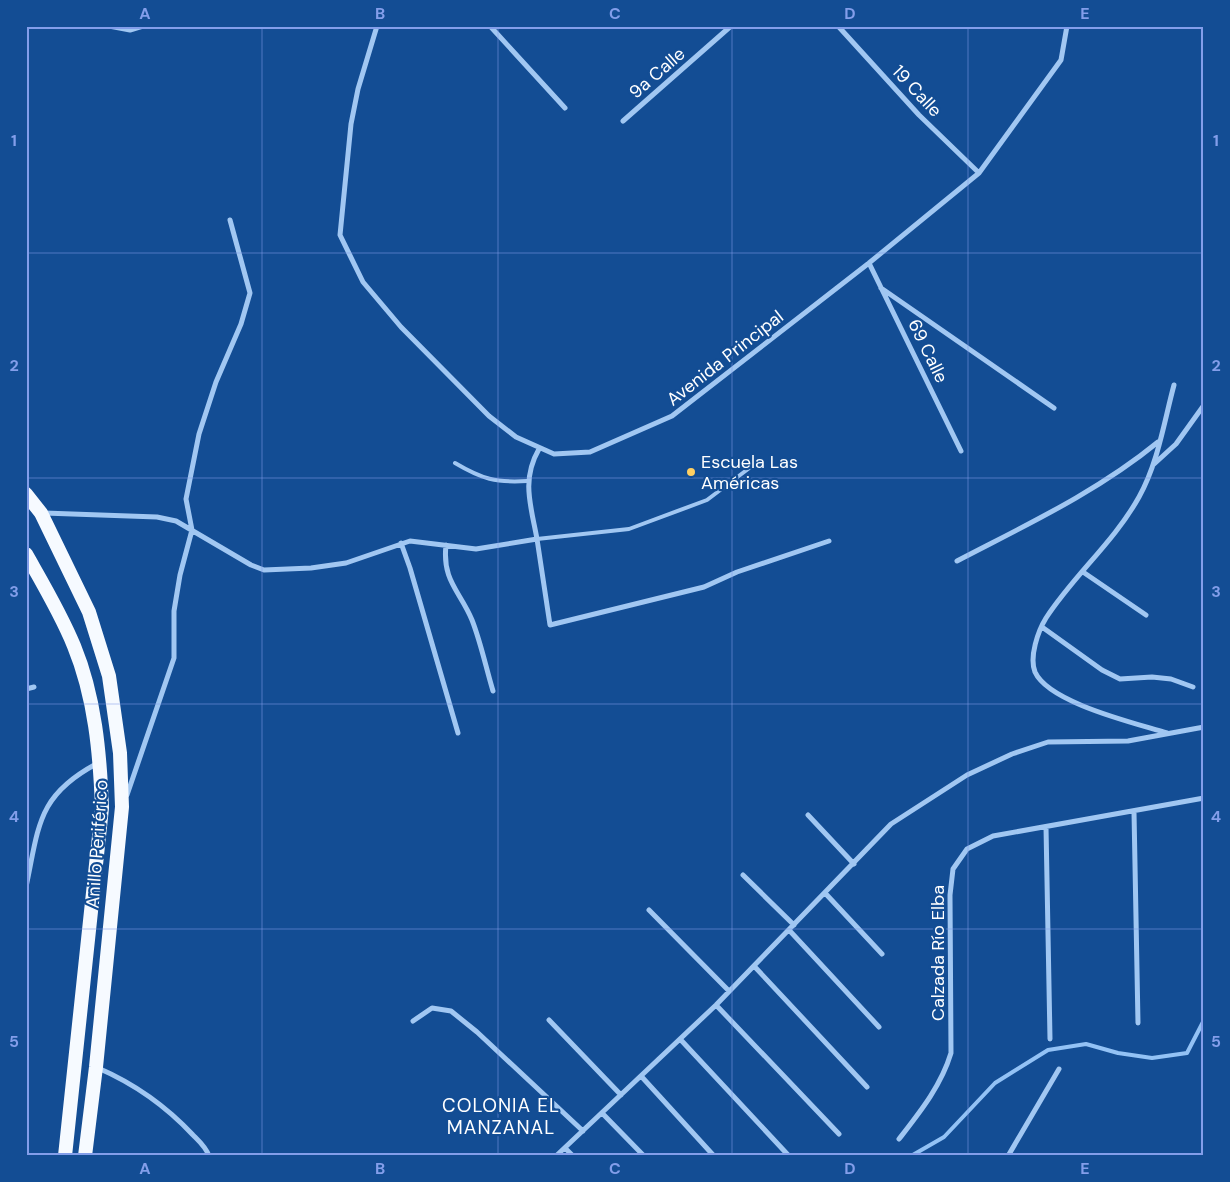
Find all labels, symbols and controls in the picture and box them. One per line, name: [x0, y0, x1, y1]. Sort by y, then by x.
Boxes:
text: A: [139, 3, 151, 24]
text: B: [375, 3, 385, 24]
text: C: [609, 3, 621, 24]
text: D: [844, 3, 856, 24]
text: E: [1080, 3, 1090, 24]
street label: 9a Calle: [624, 42, 690, 104]
street label: 19 Calle: [887, 60, 947, 122]
text: 1: [11, 130, 17, 151]
text: 1: [1213, 130, 1219, 151]
street label: Avenida Principal: [662, 305, 788, 411]
street label: 69 Calle: [902, 315, 954, 387]
text: 2: [9, 355, 19, 376]
text: 2: [1211, 355, 1221, 376]
place label: Escuela Las Américas: [701, 450, 798, 495]
marker: Escuela Las Américas: [685, 466, 697, 478]
text: 3: [9, 581, 19, 602]
text: 3: [1211, 581, 1221, 602]
street label: Anillo Periférico: [81, 779, 113, 909]
text: 4: [9, 806, 19, 827]
text: 4: [1211, 806, 1221, 827]
street label: Calzada Río Elba: [926, 885, 950, 1021]
text: 5: [9, 1031, 19, 1052]
text: 5: [1211, 1031, 1221, 1052]
district label: COLONIA EL MANZANAL: [442, 1093, 560, 1140]
text: A: [139, 1158, 151, 1179]
text: B: [375, 1158, 385, 1179]
text: C: [609, 1158, 621, 1179]
text: D: [844, 1158, 856, 1179]
text: E: [1080, 1158, 1090, 1179]

